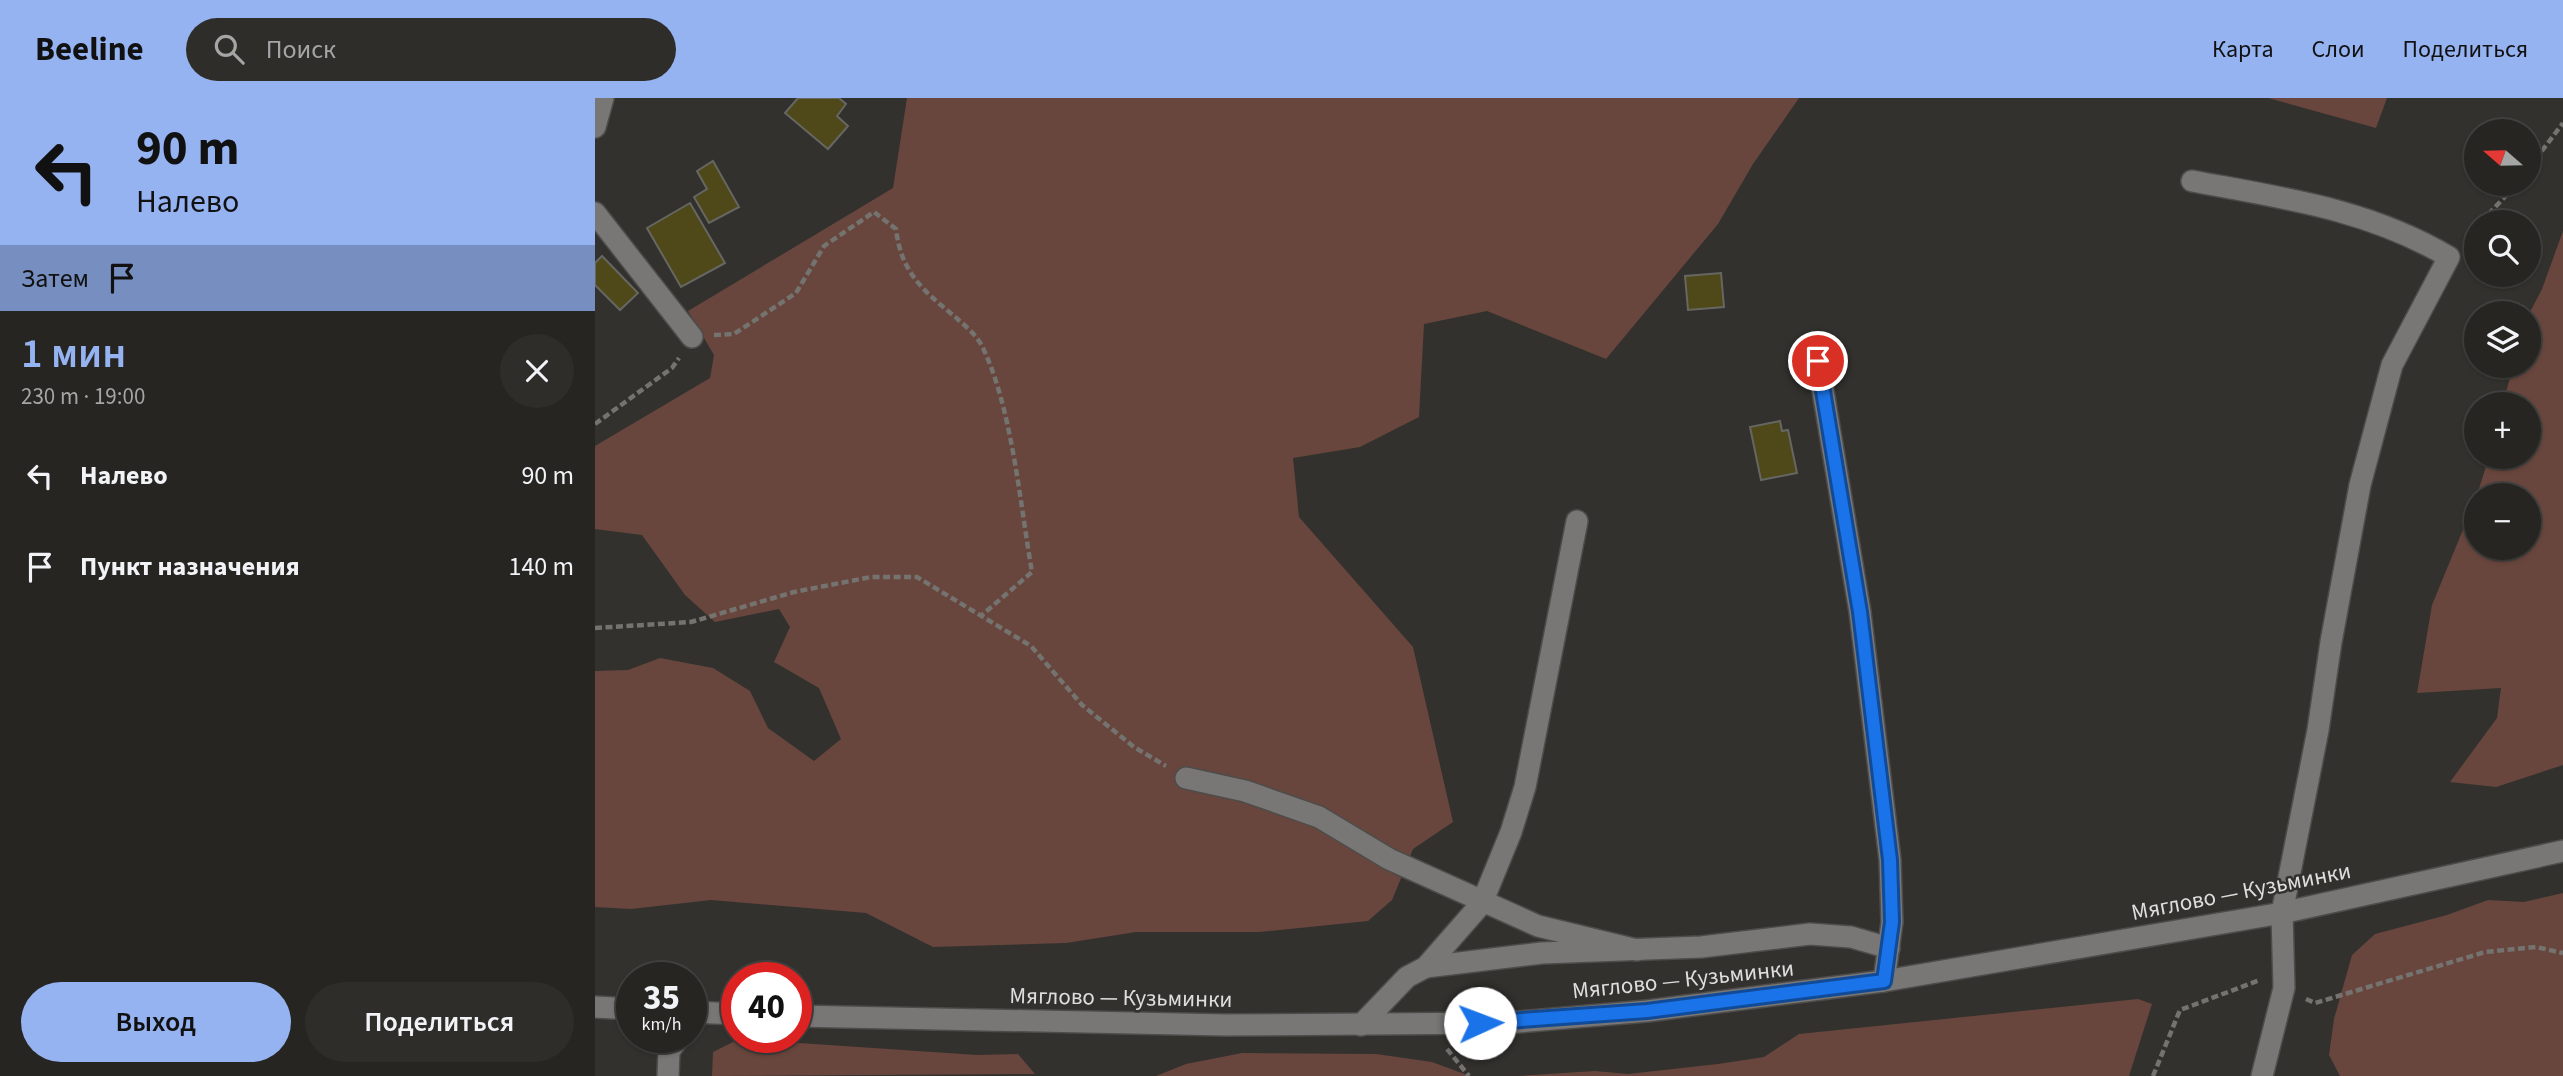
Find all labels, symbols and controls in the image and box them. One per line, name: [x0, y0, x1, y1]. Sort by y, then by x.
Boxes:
search box: [186, 18, 676, 81]
text: Beeline: [35, 26, 144, 73]
icon: search: [210, 30, 248, 68]
text: Поиск: [266, 31, 336, 68]
text: Карта: [2212, 32, 2274, 67]
text: Слои: [2312, 32, 2365, 67]
text: Поделиться: [2403, 32, 2528, 67]
text: 90 m: [136, 114, 240, 184]
north arrow: [2464, 119, 2541, 196]
map controls: [2464, 119, 2541, 560]
icon: left: [21, 126, 112, 217]
text: Налево: [136, 179, 239, 225]
button: search: [2464, 210, 2541, 287]
icon: arrive: [103, 259, 141, 297]
text: Затем: [21, 260, 89, 297]
button: layers: [2464, 301, 2541, 378]
text: 1 мин: [21, 324, 126, 384]
pin: [1788, 331, 1848, 391]
button: close: [500, 334, 574, 408]
icon: arrive: [1799, 342, 1837, 380]
text: 230 m · 19:00: [21, 380, 145, 413]
button: +: [2464, 392, 2541, 469]
icon: left: [21, 457, 59, 495]
text: Налево: [80, 457, 168, 494]
text: 90 m: [521, 457, 574, 494]
button: −: [2464, 483, 2541, 560]
icon: arrive: [21, 548, 59, 586]
text: Пункт назначения: [80, 548, 300, 585]
text: 140 m: [508, 548, 574, 585]
street label: Мяглово — Кузьминки: [2128, 854, 2354, 929]
street label: Мяглово — Кузьминки: [1570, 951, 1796, 1008]
speed limit sign: 40: [721, 962, 812, 1053]
text: 35: [643, 973, 680, 1023]
street label: Мяглово — Кузьминки: [1009, 979, 1233, 1016]
button: Выход: [21, 982, 291, 1062]
button: Поделиться: [305, 982, 574, 1062]
position arrow: [1443, 986, 1517, 1060]
text: km/h: [642, 1012, 681, 1037]

